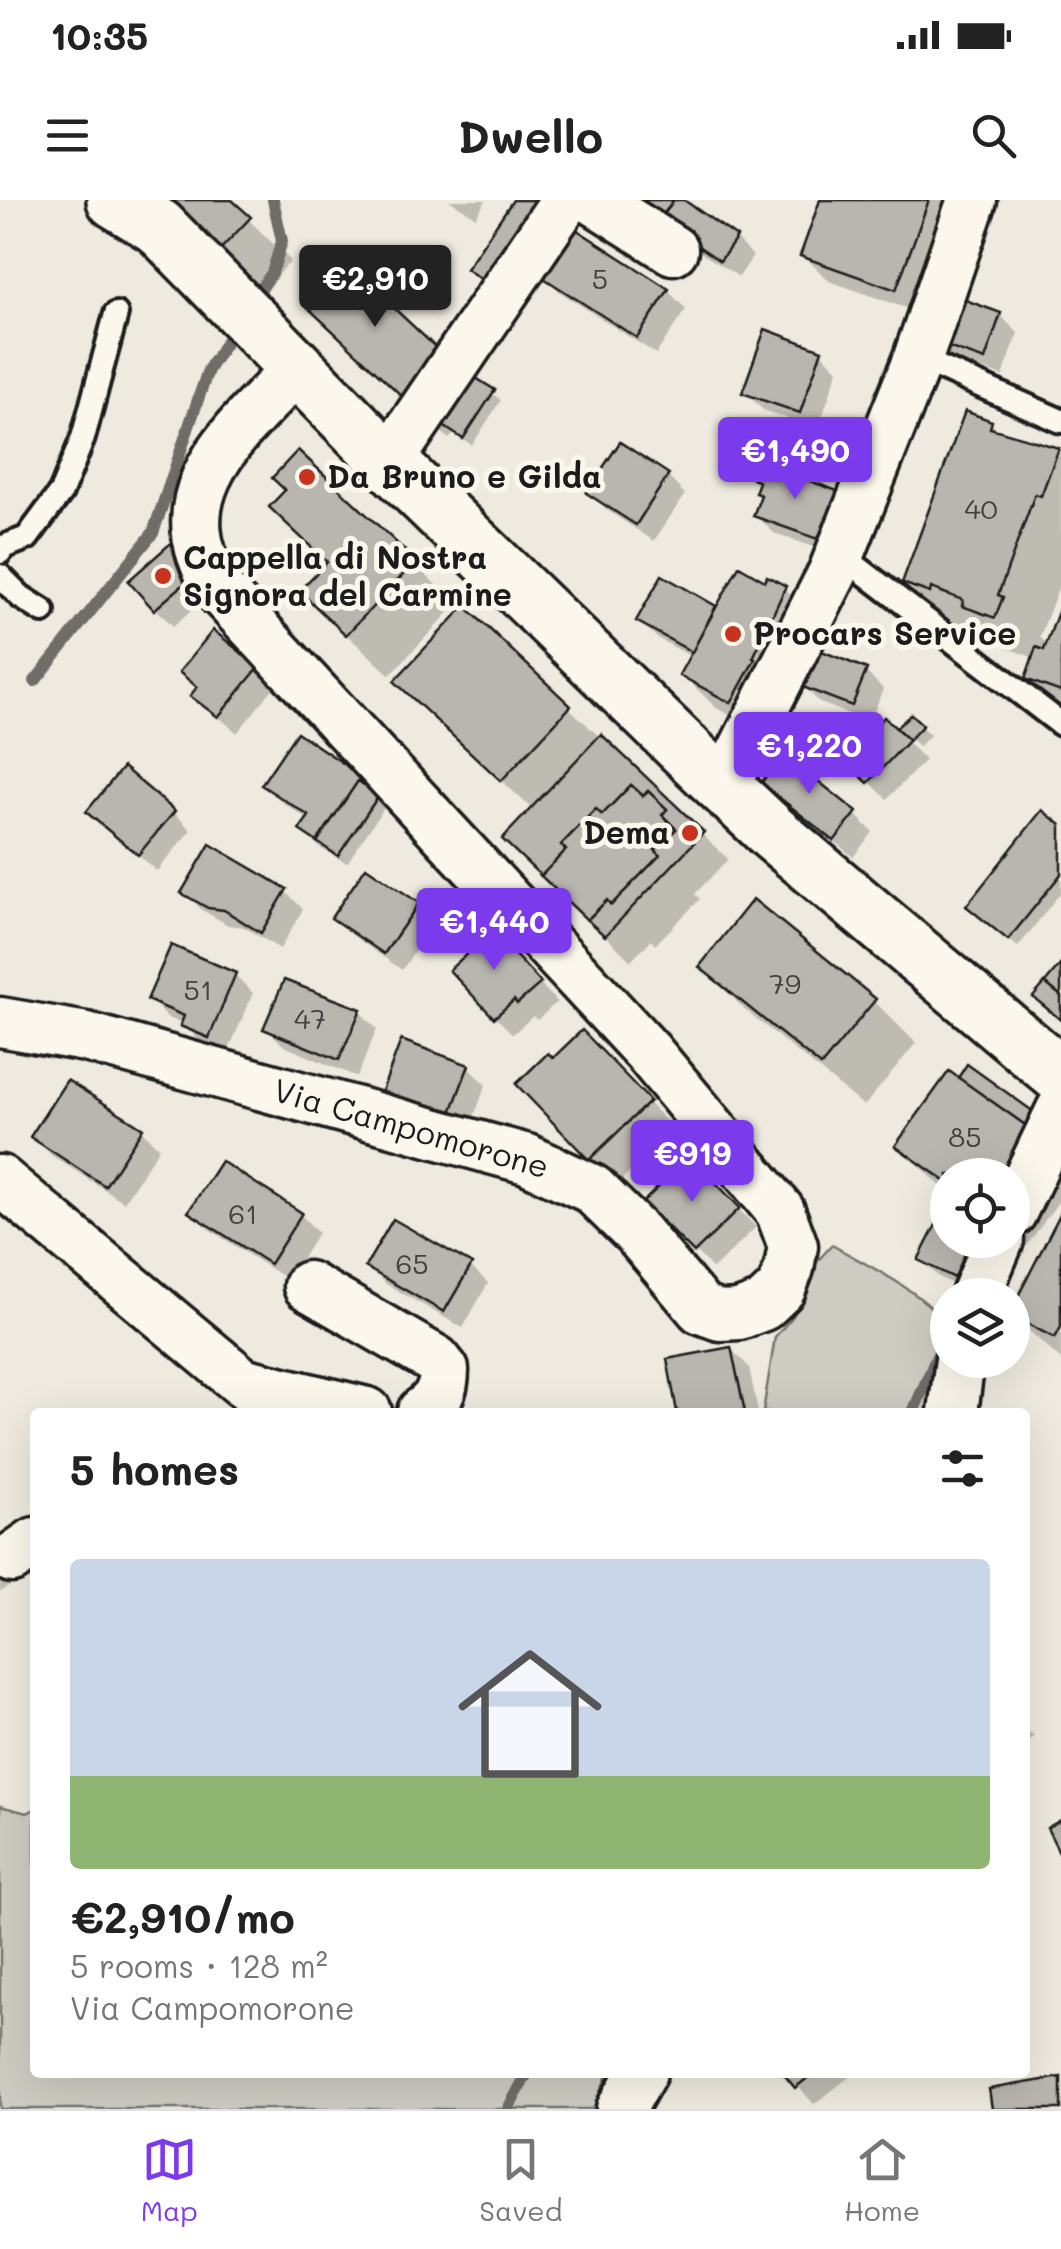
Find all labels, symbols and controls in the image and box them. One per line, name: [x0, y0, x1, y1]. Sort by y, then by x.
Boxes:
text: 10:35: [50, 10, 148, 60]
text: Dwello: [458, 106, 603, 164]
icon: menu: [40, 108, 95, 163]
icon: search: [966, 108, 1021, 163]
pin: €2,910: [294, 245, 456, 330]
text: €2,910: [321, 256, 429, 298]
house number: 5: [592, 260, 608, 296]
pin: €1,490: [714, 417, 876, 502]
text: €1,490: [740, 428, 850, 470]
place label: Da Bruno e Gilda: [327, 454, 602, 496]
marker: Da Bruno e Gilda: [296, 466, 318, 488]
house number: 40: [964, 490, 998, 526]
place label: Cappella di Nostra Signora del Carmine: [183, 535, 512, 614]
marker: Cappella di Nostra Signora del Carmine: [152, 565, 174, 587]
place label: Procars Service: [753, 611, 1016, 653]
marker: Procars Service: [722, 623, 744, 645]
pin: €1,220: [728, 712, 890, 797]
text: €1,220: [756, 723, 862, 765]
place label: Dema: [583, 810, 670, 852]
marker: Dema: [679, 822, 701, 844]
pin: €1,440: [413, 888, 575, 973]
text: €1,440: [438, 899, 550, 941]
house number: 79: [769, 965, 801, 1001]
house number: 51: [184, 971, 212, 1007]
house number: 47: [294, 1000, 326, 1036]
street label: Via Campomorone: [269, 1068, 554, 1186]
house number: 85: [948, 1118, 982, 1154]
pin: €919: [633, 1120, 751, 1205]
text: €919: [653, 1131, 731, 1173]
map controls: [930, 1158, 1030, 1378]
button: locate: [930, 1158, 1030, 1258]
house number: 61: [228, 1195, 258, 1231]
house number: 65: [395, 1245, 429, 1281]
button: layers: [930, 1278, 1030, 1378]
text: 5 homes: [70, 1441, 239, 1496]
icon: filters: [935, 1441, 990, 1496]
icon: home: [440, 1624, 620, 1804]
text: €2,910/mo: [70, 1889, 295, 1944]
text: 5 rooms · 128 m²: [70, 1944, 328, 1986]
text: Via Campomorone: [70, 1986, 355, 2028]
tab: Map: [141, 2132, 198, 2228]
tab: Saved: [479, 2132, 562, 2228]
tab: Home: [844, 2132, 920, 2228]

